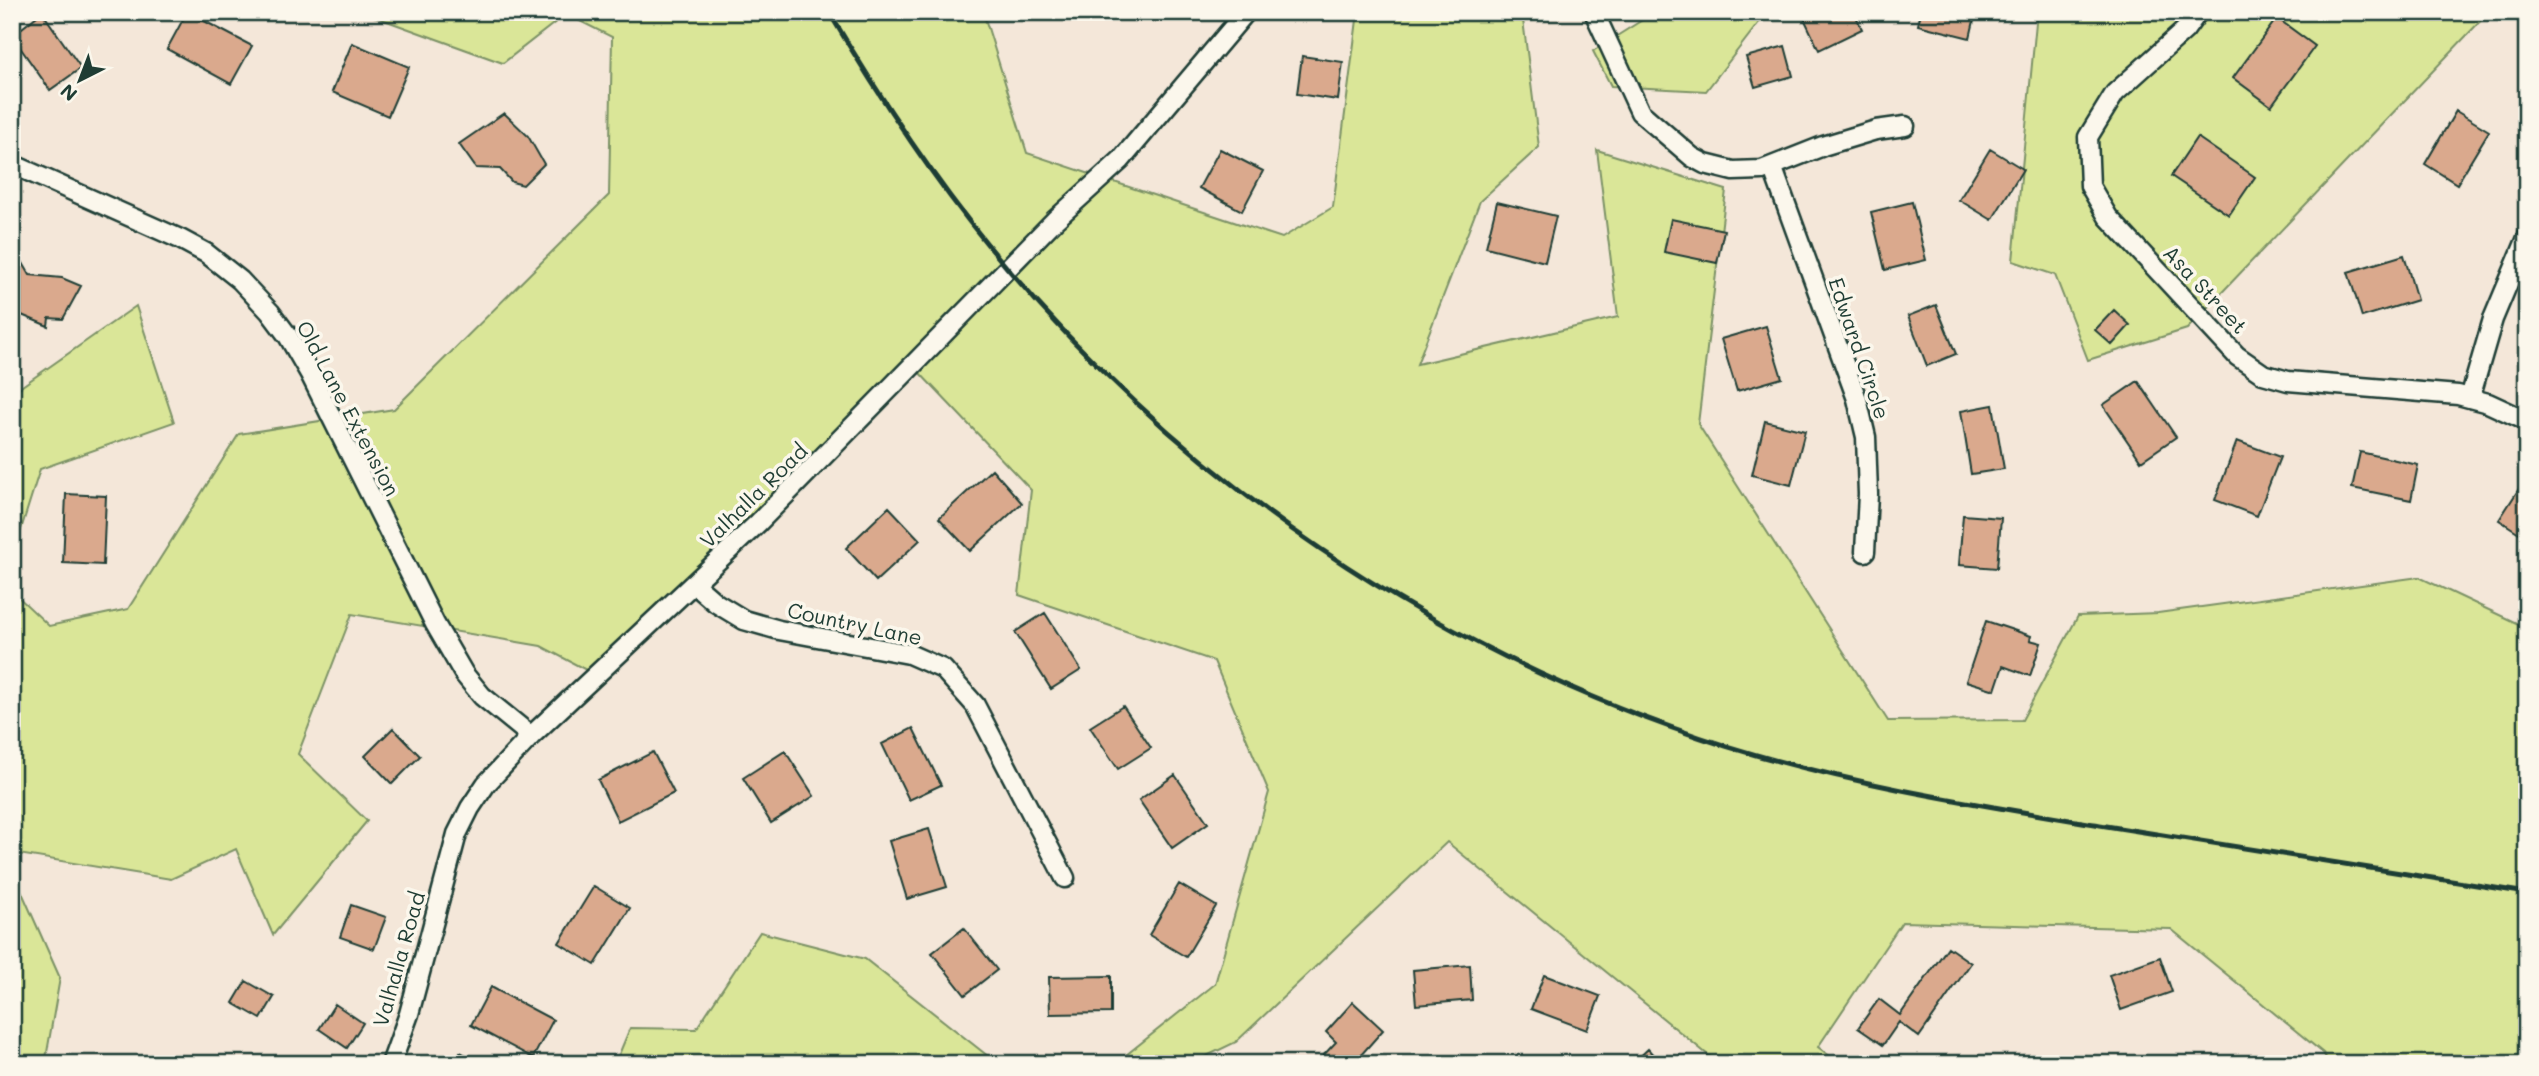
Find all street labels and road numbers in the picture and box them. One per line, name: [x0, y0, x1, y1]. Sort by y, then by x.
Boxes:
street label: Asa Street: [2158, 239, 2254, 339]
street label: Edward Circle: [1823, 274, 1897, 422]
street label: Old Lane Extension: [291, 316, 407, 500]
street label: Valhalla Road: [693, 437, 813, 553]
street label: Country Lane: [785, 596, 925, 650]
street label: Valhalla Road: [366, 888, 430, 1030]

